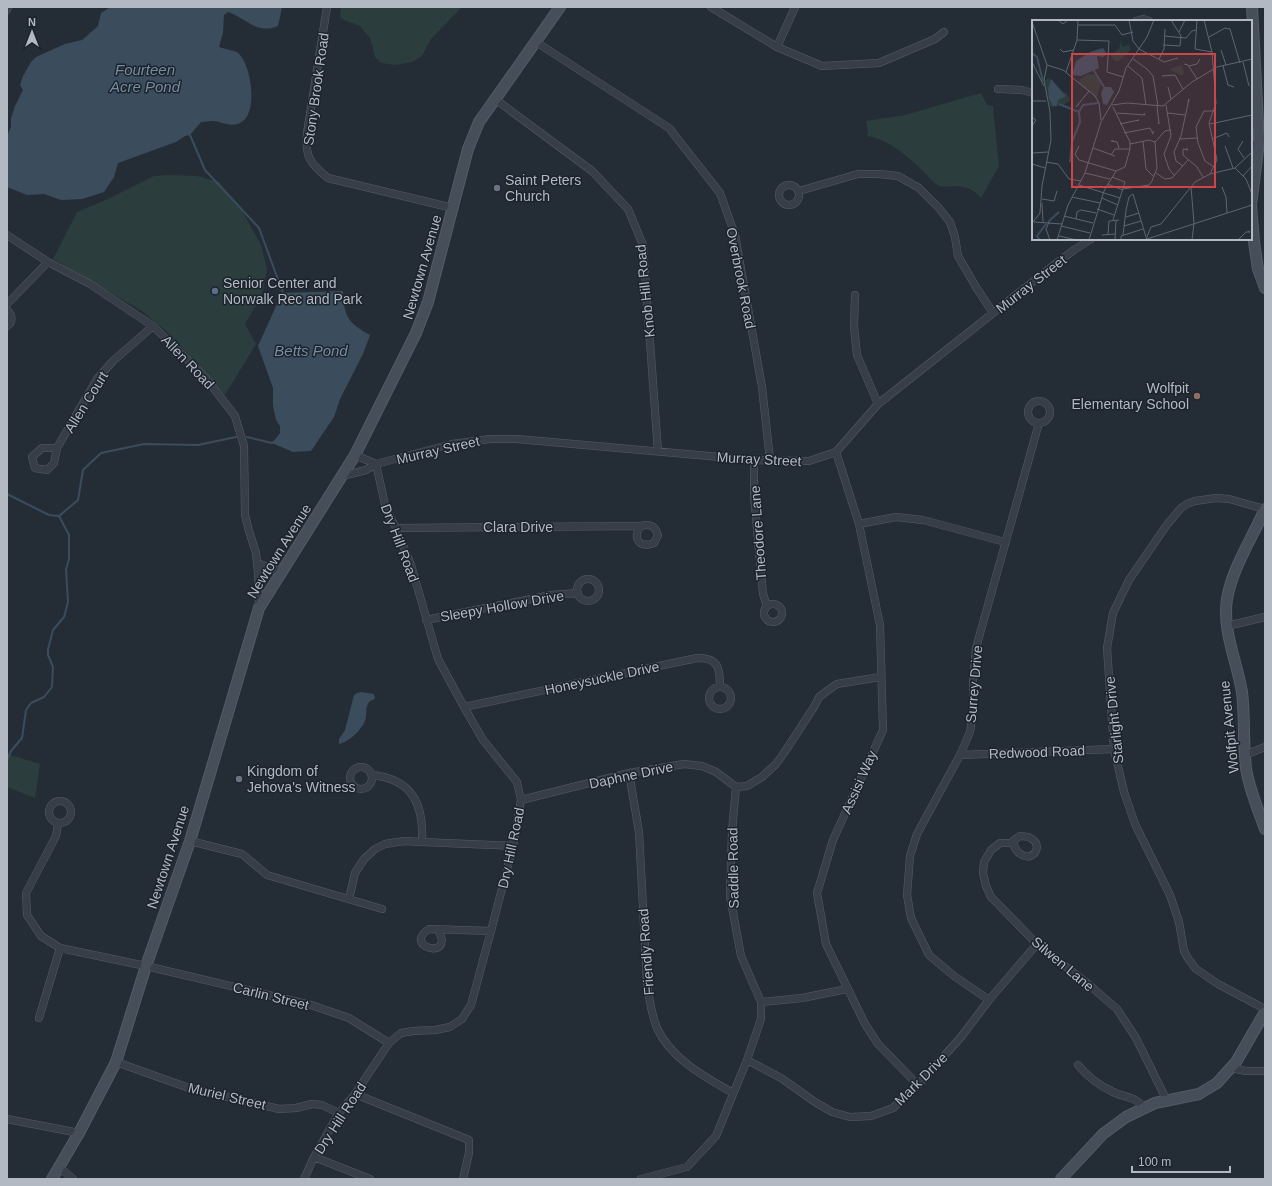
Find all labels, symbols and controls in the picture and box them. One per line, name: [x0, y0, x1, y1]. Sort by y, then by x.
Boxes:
north arrow: [12, 12, 52, 52]
text: N: [28, 16, 36, 28]
inset map: [1032, 20, 1252, 240]
street label: Stony Brook Road: [300, 32, 332, 146]
water label: Fourteen Acre Pond: [109, 61, 181, 95]
place label: Saint Peters Church: [505, 172, 581, 204]
marker: Saint Peters Church: [492, 183, 502, 193]
street label: Newtown Avenue: [399, 213, 445, 321]
street label: Overbrook Road: [723, 226, 759, 330]
street label: Knob Hill Road: [632, 244, 658, 338]
street label: Murray Street: [993, 252, 1069, 316]
place label: Senior Center and Norwalk Rec and Park: [223, 275, 363, 307]
marker: Senior Center and Norwalk Rec and Park: [210, 286, 220, 296]
street label: Allen Road: [158, 332, 218, 392]
water label: Betts Pond: [274, 342, 348, 359]
street label: Allen Court: [61, 368, 111, 436]
place label: Wolfpit Elementary School: [1071, 380, 1189, 412]
marker: Wolfpit Elementary School: [1192, 391, 1202, 401]
street label: Murray Street: [395, 433, 481, 467]
street label: Murray Street: [716, 449, 802, 469]
street label: Theodore Lane: [747, 485, 769, 581]
street label: Newtown Avenue: [244, 501, 314, 601]
street label: Dry Hill Road: [378, 502, 422, 584]
street label: Clara Drive: [483, 519, 553, 535]
street label: Sleepy Hollow Drive: [439, 587, 565, 625]
street label: Surrey Drive: [963, 644, 985, 723]
street label: Honeysuckle Drive: [543, 658, 661, 698]
street label: Starlight Drive: [1101, 675, 1127, 765]
street label: Wolfpit Avenue: [1216, 680, 1242, 774]
street label: Redwood Road: [988, 742, 1086, 762]
street label: Assisi Way: [838, 748, 880, 816]
street label: Daphne Drive: [587, 758, 675, 792]
place label: Kingdom of Jehova's Witness: [247, 763, 356, 795]
marker: Kingdom of Jehova's Witness: [234, 774, 244, 784]
street label: Newtown Avenue: [144, 803, 192, 911]
street label: Dry Hill Road: [495, 806, 527, 890]
street label: Saddle Road: [724, 827, 742, 909]
street label: Friendly Road: [635, 908, 657, 996]
street label: Silwen Lane: [1029, 933, 1098, 995]
street label: Carlin Street: [231, 979, 311, 1013]
street label: Mark Drive: [891, 1049, 951, 1109]
street label: Muriel Street: [187, 1079, 268, 1113]
street label: Dry Hill Road: [311, 1079, 369, 1157]
scale bar: [1132, 1148, 1230, 1174]
text: 100 m: [1138, 1155, 1171, 1169]

